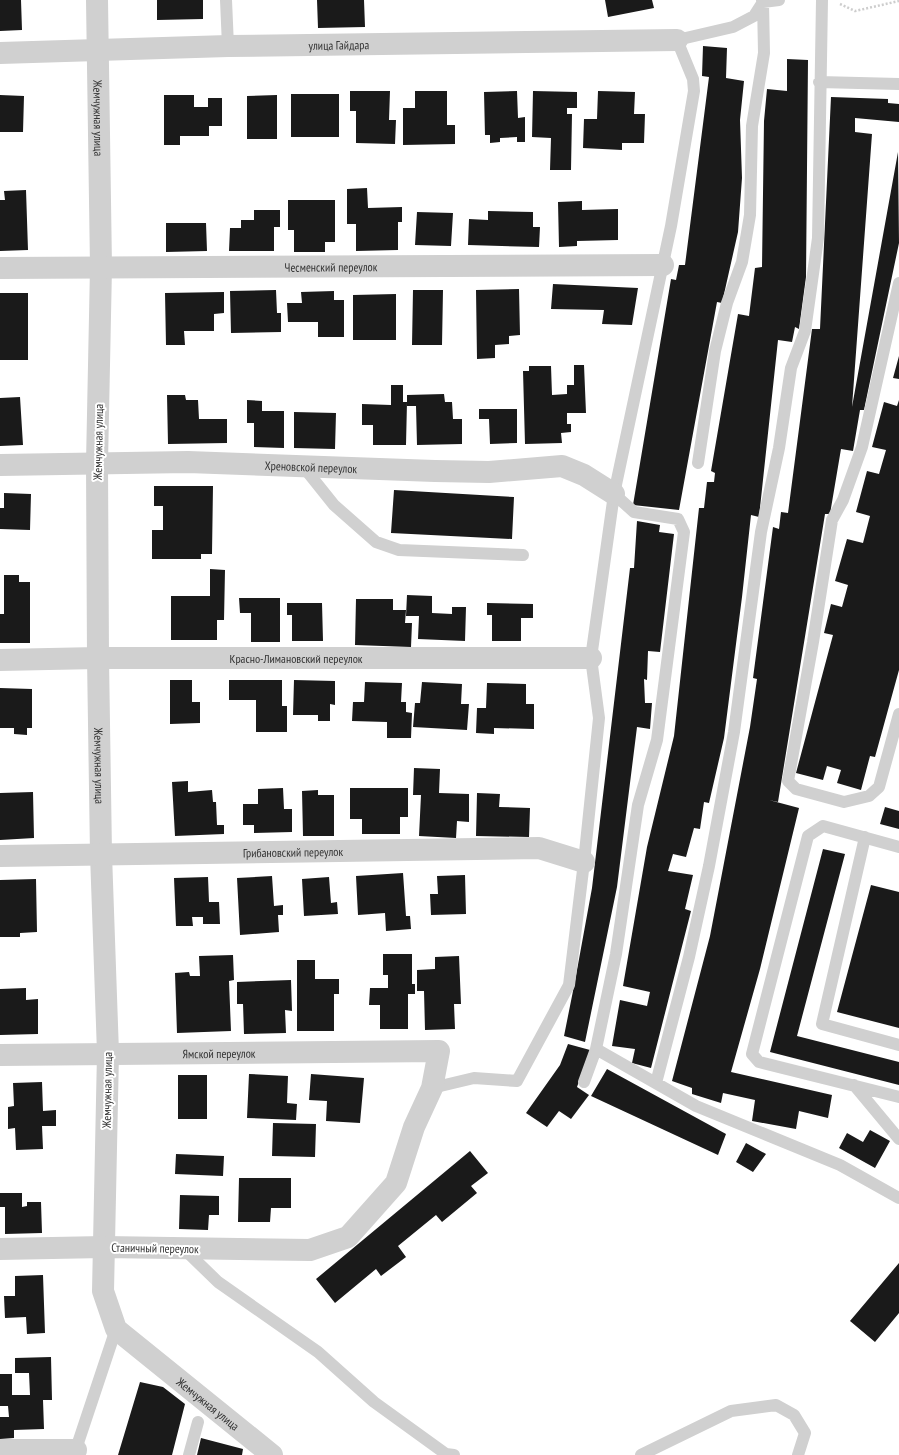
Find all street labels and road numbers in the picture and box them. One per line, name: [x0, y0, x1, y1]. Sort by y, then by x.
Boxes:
street label: улица Гайдара: [308, 37, 369, 52]
street label: Жемчужная улица: [91, 79, 107, 156]
street label: Чесменский переулок: [285, 259, 378, 274]
street label: Жемчужная улица: [90, 404, 106, 481]
street label: Хреновской переулок: [264, 457, 358, 476]
street label: Красно-Лимановский переулок: [229, 651, 363, 666]
street label: Жемчужная улица: [92, 727, 108, 804]
street label: Грибановский переулок: [243, 843, 344, 860]
street label: Ямской переулок: [182, 1045, 256, 1061]
street label: Жемчужная улица: [99, 1052, 115, 1129]
street label: Станичный переулок: [111, 1240, 199, 1256]
street label: Жемчужная улица: [173, 1373, 243, 1433]

